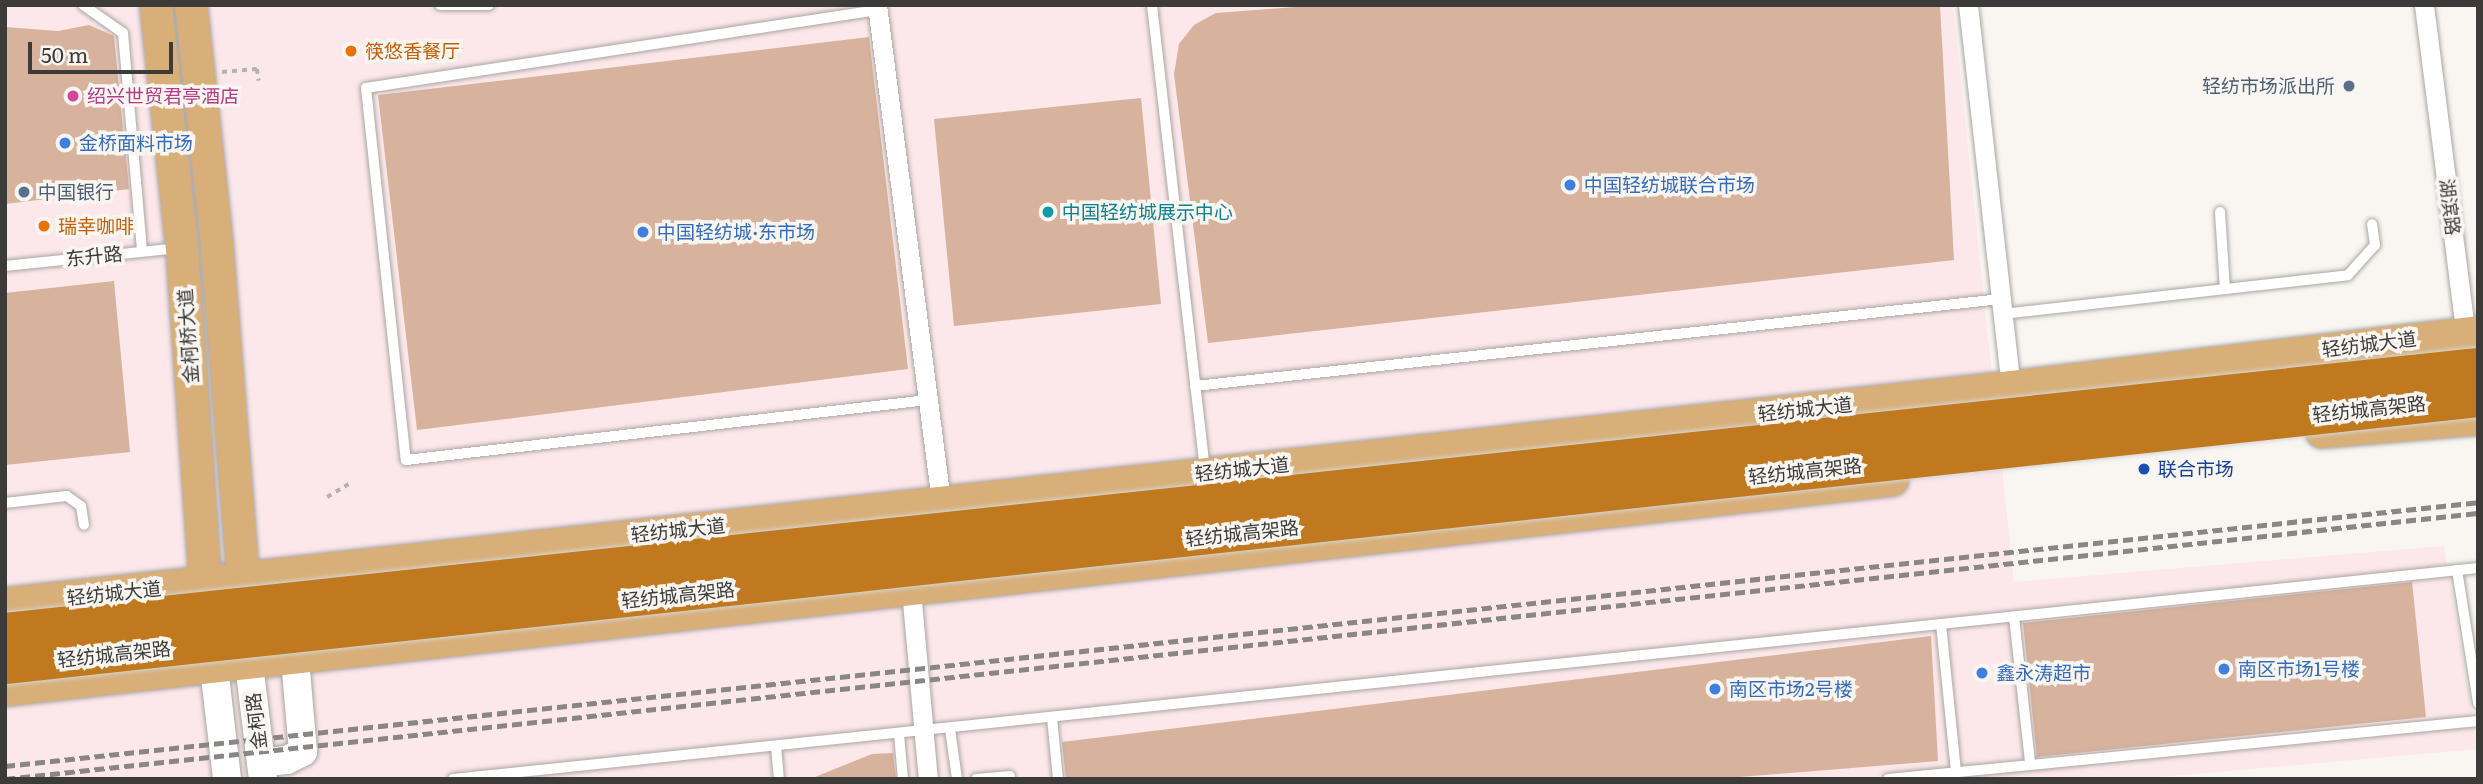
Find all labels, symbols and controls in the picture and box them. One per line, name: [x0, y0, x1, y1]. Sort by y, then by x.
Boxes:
scale bar: [32, 28, 177, 72]
text: 50 m: [41, 38, 88, 69]
place label: 筷悠香餐厅: [365, 40, 460, 62]
marker: 筷悠香餐厅: [343, 43, 359, 59]
place label: 轻纺市场派出所: [2202, 75, 2335, 97]
marker: 轻纺市场派出所: [2341, 78, 2357, 94]
place label: 绍兴世贸君亭酒店: [87, 85, 239, 107]
marker: 绍兴世贸君亭酒店: [65, 88, 81, 104]
place label: 金桥面料市场: [79, 132, 193, 154]
marker: 金桥面料市场: [57, 135, 73, 151]
place label: 中国轻纺城联合市场: [1584, 174, 1755, 196]
marker: 中国轻纺城联合市场: [1562, 177, 1578, 193]
street label: 湖滨路: [2435, 177, 2465, 237]
place label: 中国银行: [38, 181, 114, 203]
marker: 中国银行: [16, 184, 32, 200]
place label: 中国轻纺城展示中心: [1062, 201, 1233, 223]
marker: 中国轻纺城展示中心: [1040, 204, 1056, 220]
place label: 瑞幸咖啡: [58, 215, 134, 237]
marker: 瑞幸咖啡: [36, 218, 52, 234]
place label: 中国轻纺城·东市场: [657, 221, 815, 243]
marker: 中国轻纺城·东市场: [635, 224, 651, 240]
street label: 东升路: [64, 242, 124, 270]
street label: 金柯桥大道: [173, 288, 203, 384]
street label: 轻纺城大道: [2320, 327, 2418, 361]
street label: 轻纺城高架路: [2311, 392, 2427, 426]
street label: 轻纺城大道: [1757, 393, 1853, 425]
street label: 轻纺城大道: [1194, 453, 1290, 485]
street label: 轻纺城高架路: [1747, 454, 1863, 488]
place label: 联合市场: [2158, 458, 2234, 480]
marker: 联合市场: [2136, 461, 2152, 477]
street label: 轻纺城大道: [630, 514, 726, 546]
street label: 轻纺城高架路: [1184, 516, 1300, 550]
street label: 轻纺城大道: [66, 577, 162, 609]
street label: 轻纺城高架路: [620, 578, 736, 612]
street label: 轻纺城高架路: [56, 637, 172, 671]
place label: 南区市场1号楼: [2238, 658, 2360, 680]
marker: 南区市场1号楼: [2216, 661, 2232, 677]
place label: 鑫永涛超市: [1996, 662, 2091, 684]
marker: 鑫永涛超市: [1974, 665, 1990, 681]
place label: 南区市场2号楼: [1729, 678, 1853, 700]
marker: 南区市场2号楼: [1707, 681, 1723, 697]
street label: 金柯路: [241, 691, 271, 751]

